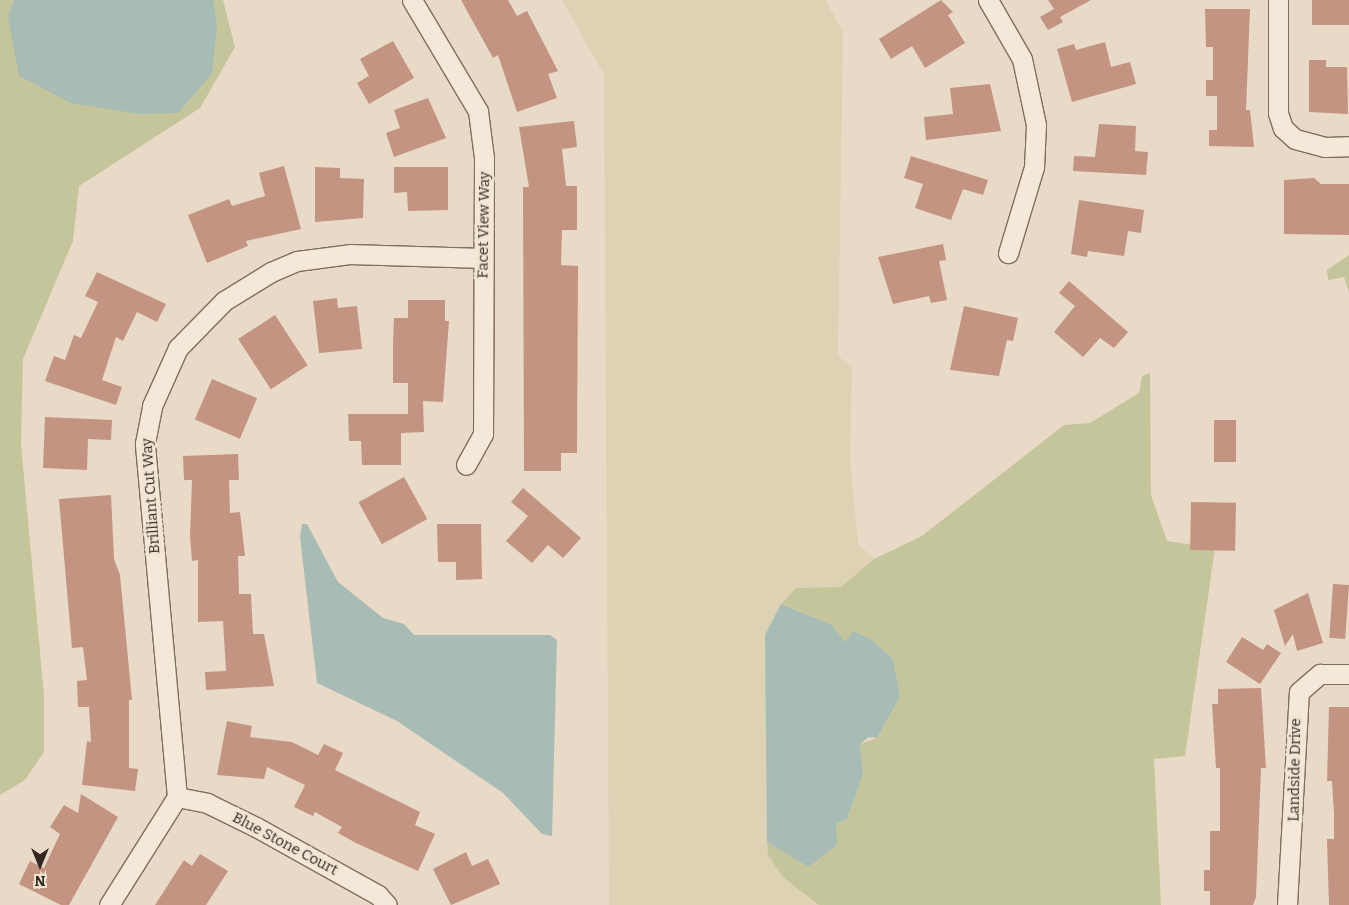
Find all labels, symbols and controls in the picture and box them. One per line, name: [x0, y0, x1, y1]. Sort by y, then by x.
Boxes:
street label: Facet View Way: [474, 171, 494, 279]
street label: Brilliant Cut Way: [138, 437, 164, 555]
street label: Landside Drive: [1285, 718, 1305, 822]
street label: Blue Stone Court: [229, 809, 341, 879]
north arrow: [15, 840, 65, 890]
text: N: [35, 872, 45, 889]

